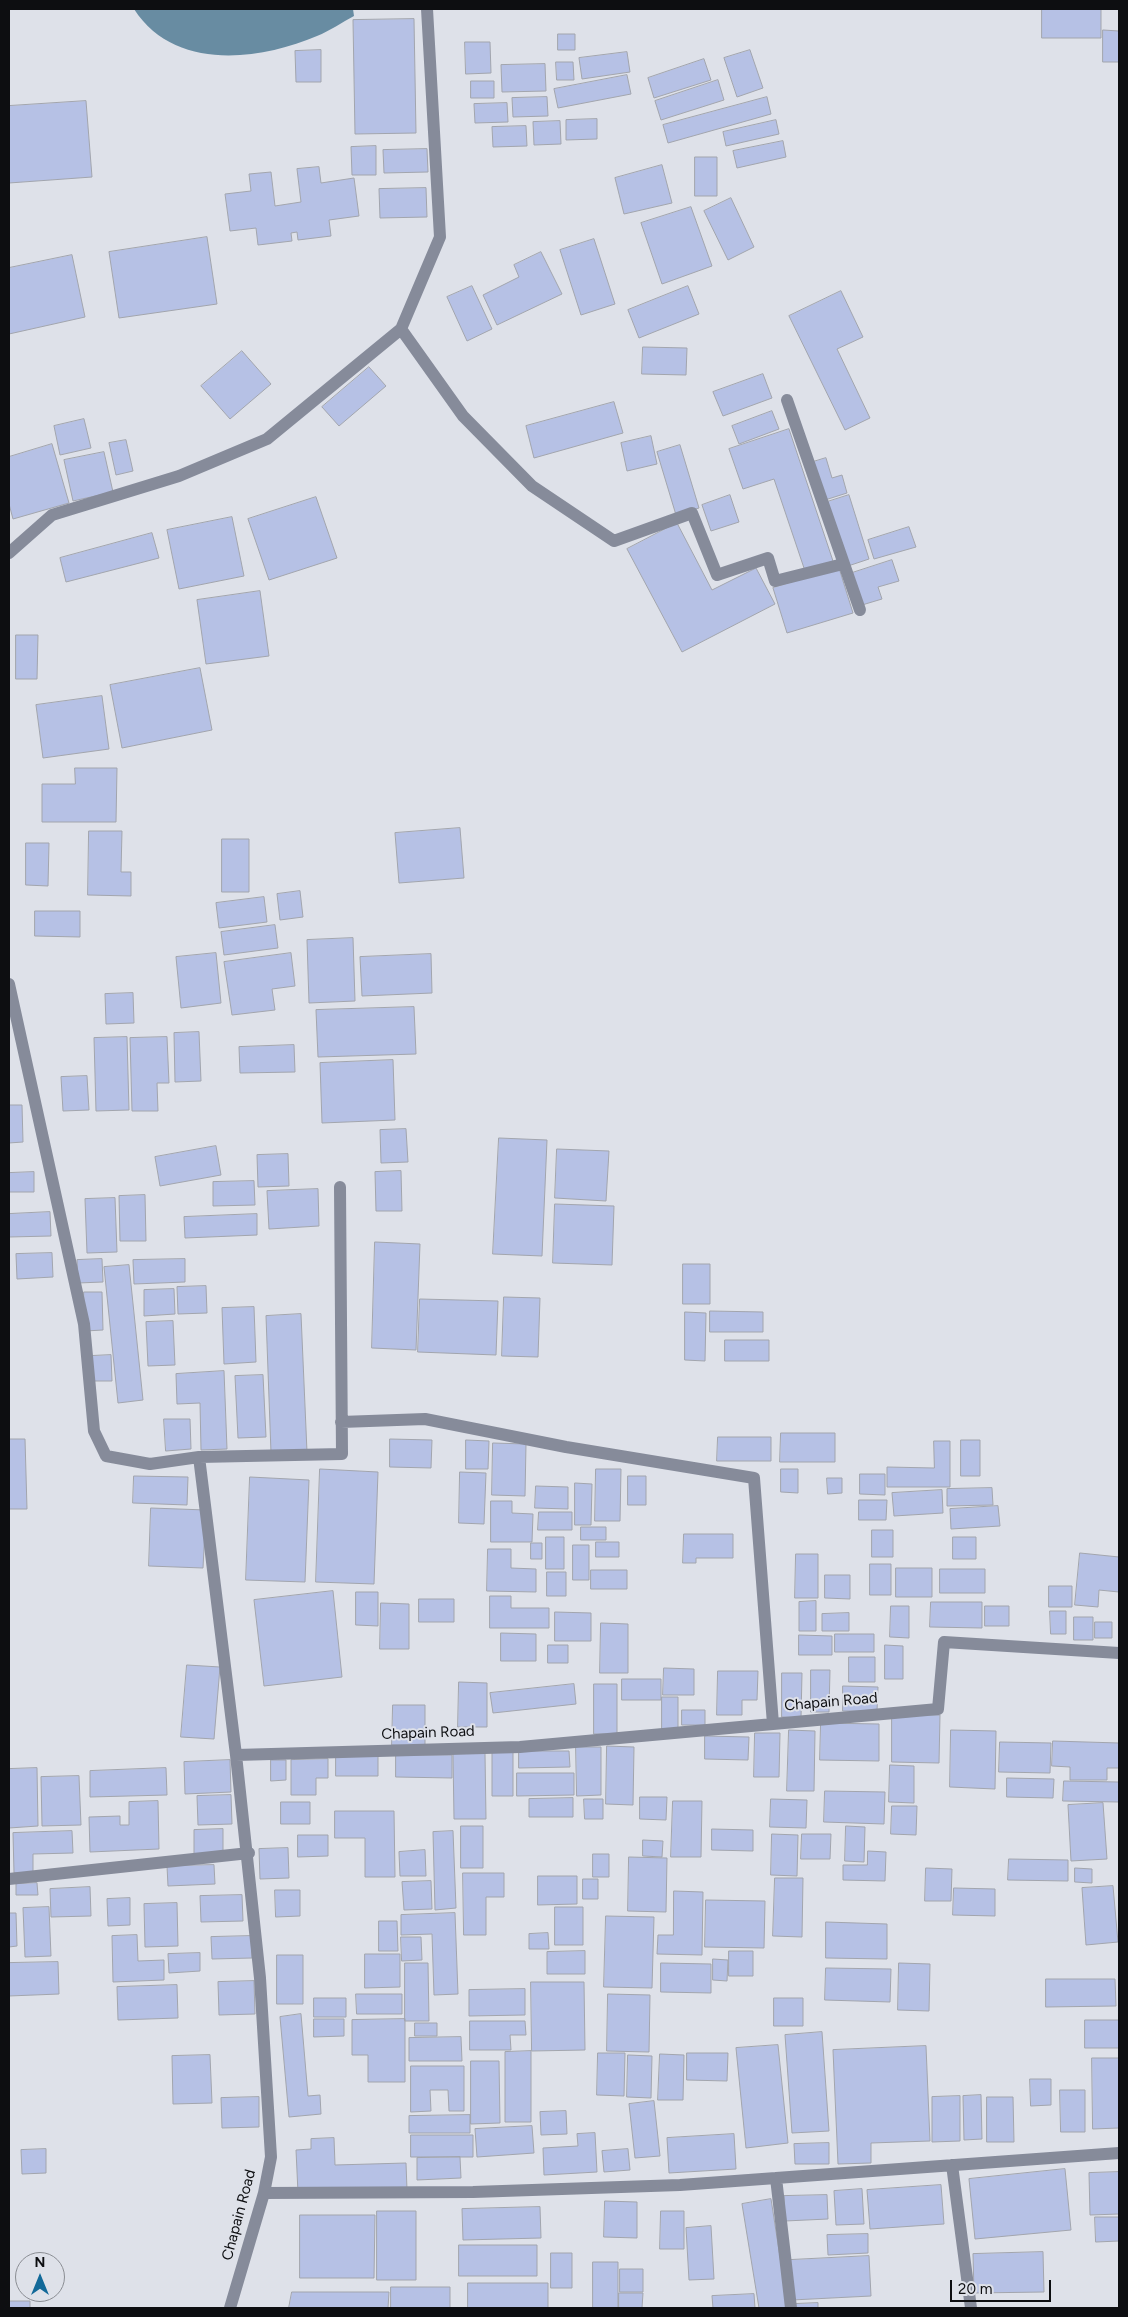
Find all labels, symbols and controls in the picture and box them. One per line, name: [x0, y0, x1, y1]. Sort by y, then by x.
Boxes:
street label: Chapain Road: [784, 1689, 878, 1715]
street label: Chapain Road: [381, 1722, 475, 1744]
street label: Chapain Road: [218, 2168, 260, 2262]
north arrow: [15, 2252, 65, 2302]
text: N: [35, 2254, 45, 2271]
scale bar: [953, 2270, 1054, 2302]
text: 20 m: [958, 2280, 992, 2298]

